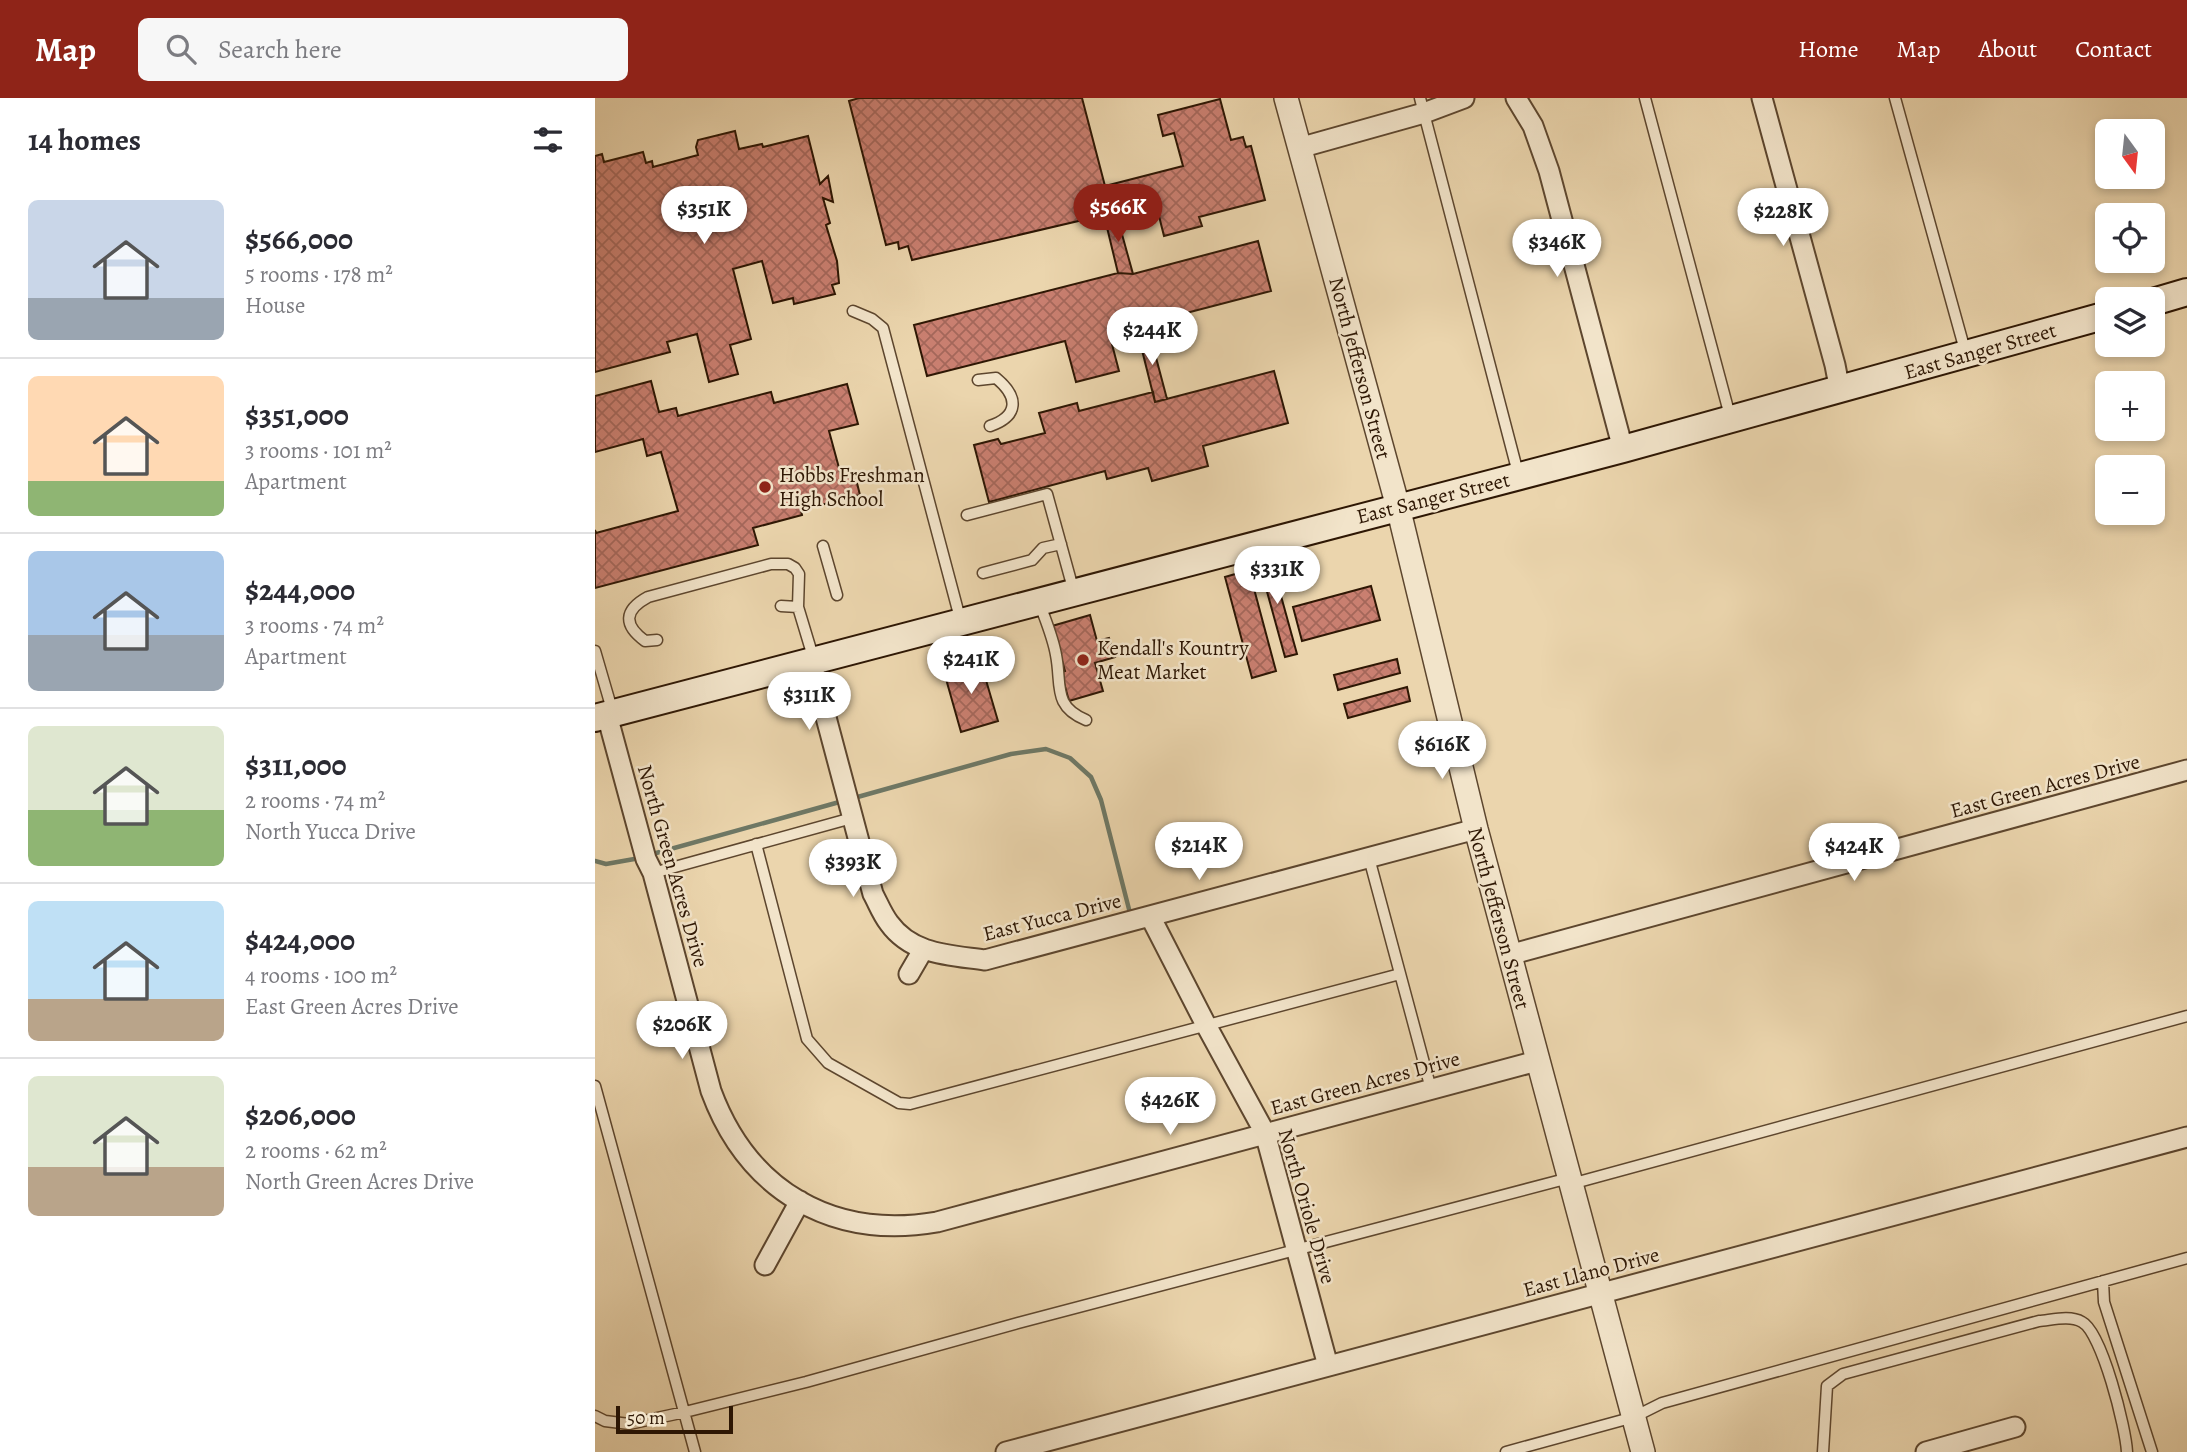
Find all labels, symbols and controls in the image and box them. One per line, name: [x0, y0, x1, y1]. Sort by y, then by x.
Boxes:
search box: [138, 18, 628, 81]
text: Map: [35, 27, 96, 72]
icon: search: [162, 30, 200, 68]
text: Search here: [218, 32, 342, 67]
text: Home: [1798, 33, 1859, 65]
text: Map: [1897, 33, 1941, 65]
text: About: [1979, 33, 2037, 65]
text: Contact: [2075, 33, 2152, 65]
north arrow: [2095, 119, 2165, 189]
map controls: [2095, 119, 2165, 525]
text: 14 homes: [28, 120, 141, 160]
icon: filters: [529, 121, 567, 159]
pin: $566K: [1069, 184, 1167, 244]
pin: $351K: [655, 186, 753, 246]
pin: $228K: [1734, 188, 1832, 248]
text: $566K: [1089, 191, 1147, 222]
text: $351K: [677, 193, 731, 224]
text: $228K: [1753, 195, 1813, 226]
button: locate: [2095, 203, 2165, 273]
text: $566,000: [245, 219, 353, 259]
pin: $346K: [1508, 220, 1606, 279]
text: $346K: [1528, 226, 1586, 257]
icon: home: [84, 228, 168, 312]
text: 5 rooms · 178 m²: [245, 259, 393, 290]
street label: North Jefferson Street: [1322, 274, 1398, 462]
button: layers: [2095, 287, 2165, 357]
text: House: [245, 290, 305, 321]
pin: $244K: [1103, 308, 1201, 367]
text: $244K: [1123, 314, 1181, 345]
street label: East Sanger Street: [1901, 316, 2059, 386]
button: +: [2095, 371, 2165, 441]
text: $351,000: [245, 395, 349, 435]
icon: home: [84, 404, 168, 488]
text: 3 rooms · 101 m²: [245, 435, 392, 466]
button: −: [2095, 455, 2165, 525]
place label: Hobbs Freshman High School: [779, 461, 925, 513]
street label: East Sanger Street: [1353, 465, 1513, 531]
text: Apartment: [245, 466, 347, 497]
marker: Hobbs Freshman High School: [757, 479, 773, 495]
pin: $331K: [1228, 546, 1326, 606]
text: $331K: [1250, 553, 1304, 584]
text: $244,000: [245, 570, 355, 610]
icon: home: [84, 579, 168, 663]
text: 3 rooms · 74 m²: [245, 610, 384, 641]
place label: Kendall's Kountry Meat Market: [1097, 634, 1249, 686]
pin: $241K: [922, 636, 1020, 696]
text: Apartment: [245, 641, 347, 672]
text: $241K: [943, 643, 999, 674]
marker: Kendall's Kountry Meat Market: [1075, 652, 1091, 668]
pin: $311K: [760, 672, 858, 732]
text: $311K: [783, 679, 835, 710]
pin: $616K: [1393, 722, 1491, 781]
text: $616K: [1414, 728, 1470, 759]
text: $311,000: [245, 745, 347, 785]
street label: East Green Acres Drive: [1947, 747, 2143, 825]
icon: home: [84, 754, 168, 838]
street label: North Green Acres Drive: [631, 762, 715, 970]
text: 2 rooms · 74 m²: [245, 785, 385, 816]
text: North Yucca Drive: [245, 816, 416, 847]
pin: $214K: [1150, 822, 1248, 882]
street label: North Jefferson Street: [1461, 824, 1537, 1012]
pin: $424K: [1805, 824, 1903, 883]
text: $214K: [1171, 829, 1227, 860]
text: $424K: [1825, 830, 1883, 861]
pin: $393K: [804, 840, 902, 899]
text: $393K: [825, 846, 881, 877]
street label: East Yucca Drive: [980, 886, 1124, 948]
text: $424,000: [245, 920, 355, 960]
icon: home: [84, 929, 168, 1013]
text: 4 rooms · 100 m²: [245, 960, 397, 991]
text: East Green Acres Drive: [245, 991, 459, 1022]
pin: $206K: [633, 1002, 731, 1061]
text: $206K: [652, 1008, 712, 1039]
street label: East Green Acres Drive: [1267, 1044, 1463, 1122]
pin: $426K: [1121, 1077, 1219, 1137]
text: $426K: [1141, 1084, 1199, 1115]
text: $206,000: [245, 1095, 356, 1135]
icon: home: [84, 1104, 168, 1188]
street label: North Oriole Drive: [1271, 1125, 1343, 1287]
text: 2 rooms · 62 m²: [245, 1135, 387, 1166]
text: North Green Acres Drive: [245, 1166, 474, 1197]
street label: East Llano Drive: [1520, 1240, 1662, 1304]
scale bar: [616, 1403, 733, 1435]
text: 50 m: [627, 1405, 665, 1431]

